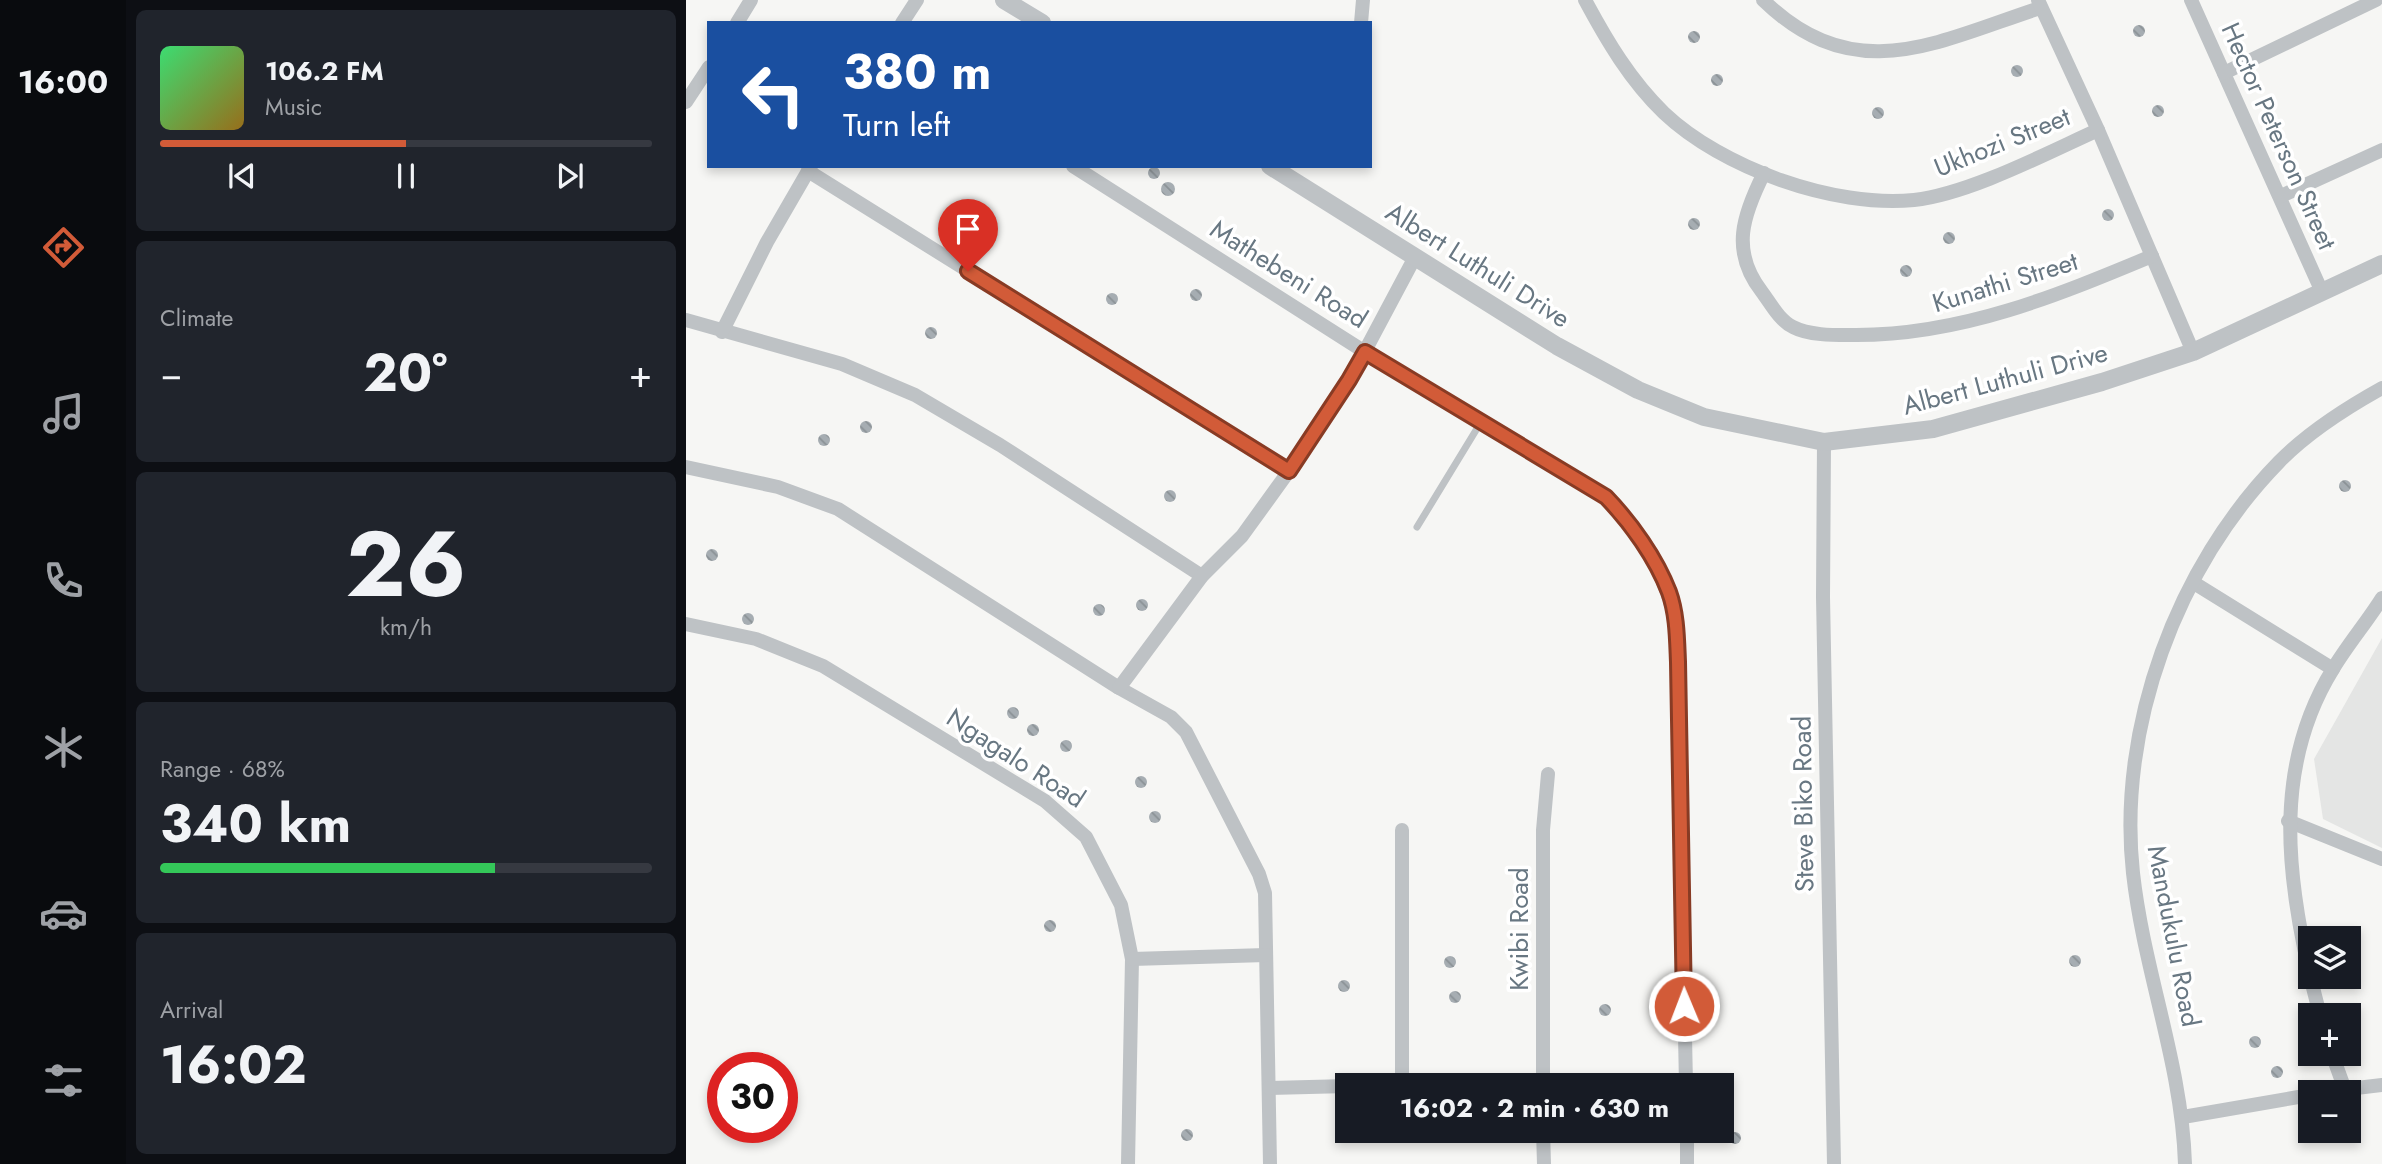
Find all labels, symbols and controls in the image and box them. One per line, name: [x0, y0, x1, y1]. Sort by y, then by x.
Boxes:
street label: Hector Peterson Street: [2212, 16, 2347, 256]
text: 380 m: [843, 37, 991, 107]
icon: left: [728, 49, 819, 140]
text: 106.2 FM: [265, 52, 384, 90]
text: 16:00: [18, 59, 108, 105]
text: Music: [265, 90, 322, 124]
street label: Ukhozi Street: [1928, 97, 2076, 187]
text: Turn left: [843, 102, 950, 148]
icon: previous: [223, 157, 261, 195]
icon: pause: [387, 157, 425, 195]
icon: next: [551, 157, 589, 195]
street label: Albert Luthuli Drive: [1378, 193, 1578, 337]
pin: [938, 199, 998, 271]
icon: arrive: [949, 210, 987, 248]
street label: Mathebeni Road: [1203, 210, 1375, 338]
icon: directions: [39, 223, 88, 272]
street label: Kunathi Street: [1928, 242, 2083, 322]
text: Climate: [160, 301, 233, 335]
street label: Albert Luthuli Drive: [1898, 333, 2112, 425]
text: 20°: [364, 335, 448, 411]
text: −: [160, 346, 182, 401]
text: +: [629, 346, 652, 401]
icon: music: [39, 389, 88, 438]
text: 26: [346, 499, 466, 630]
icon: phone: [39, 556, 88, 605]
text: km/h: [380, 610, 432, 644]
street label: Ngagalo Road: [939, 699, 1093, 817]
street label: Steve Biko Road: [1782, 716, 1824, 892]
icon: climate: [39, 723, 88, 772]
text: Range · 68%: [160, 752, 285, 786]
text: 340 km: [160, 786, 351, 862]
street label: Mandukulu Road: [2138, 842, 2210, 1030]
street label: Kwibi Road: [1500, 867, 1538, 991]
icon: car: [39, 889, 88, 938]
map controls: [2298, 926, 2361, 1143]
button: layers: [2298, 926, 2361, 989]
position arrow: [1647, 969, 1721, 1043]
text: Arrival: [160, 993, 223, 1027]
button: +: [2298, 1003, 2361, 1066]
text: 16:02: [160, 1027, 307, 1103]
speed limit sign: 30: [707, 1052, 798, 1143]
icon: filters: [39, 1056, 88, 1105]
button: −: [2298, 1080, 2361, 1143]
text: 16:02 · 2 min · 630 m: [1400, 1089, 1669, 1127]

